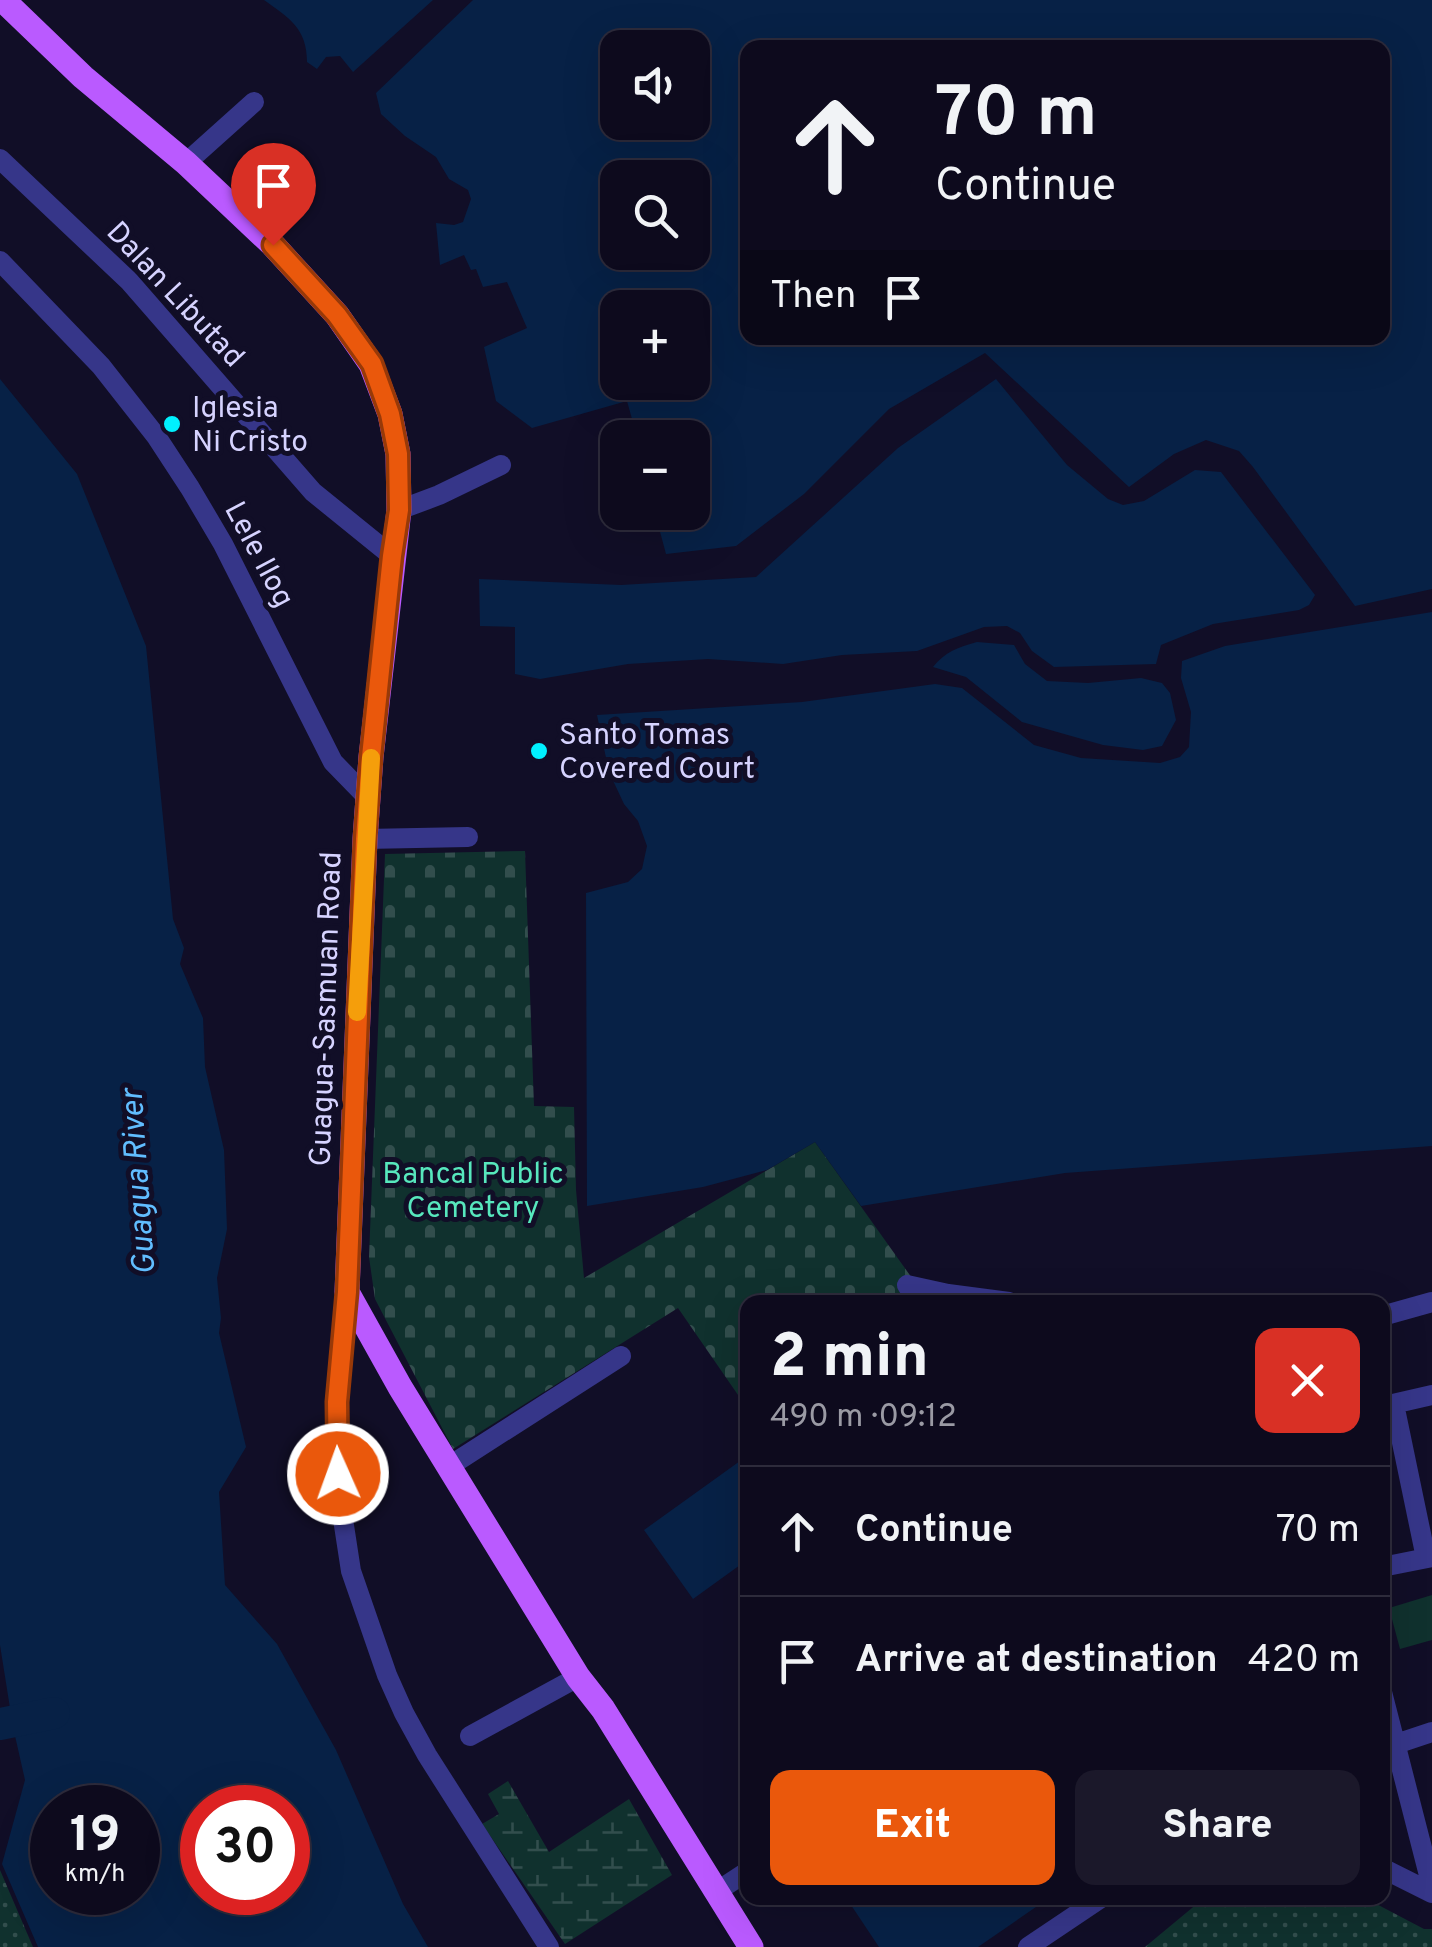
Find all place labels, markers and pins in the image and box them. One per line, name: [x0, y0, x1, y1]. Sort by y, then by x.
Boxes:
pin: [231, 143, 316, 246]
place label: Iglesia Ni Cristo: [192, 391, 308, 462]
marker: Iglesia Ni Cristo: [161, 413, 183, 435]
place label: Santo Tomas Covered Court: [559, 718, 755, 789]
marker: Santo Tomas Covered Court: [528, 740, 550, 762]

